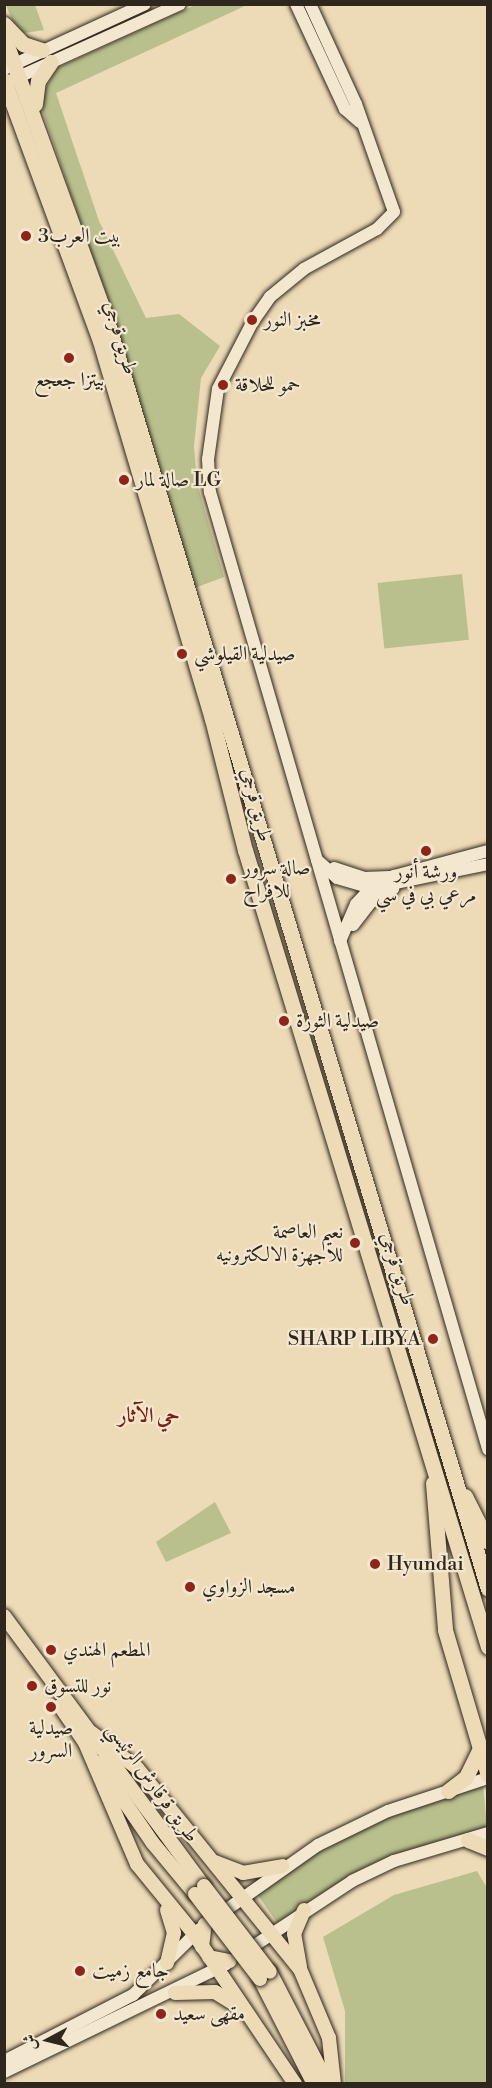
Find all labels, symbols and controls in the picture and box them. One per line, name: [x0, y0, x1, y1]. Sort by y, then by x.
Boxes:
place label: بيت العرب3: [38, 224, 121, 248]
marker: بيت العرب3: [19, 229, 33, 243]
street label: طريق قرجي: [98, 299, 142, 377]
place label: مخبز النور: [264, 308, 321, 332]
marker: مخبز النور: [245, 313, 259, 327]
marker: بيتزا جعجع: [62, 351, 76, 365]
place label: بيتزا جعجع: [34, 368, 104, 392]
place label: حمو للحلاقة: [235, 373, 300, 397]
marker: حمو للحلاقة: [216, 378, 230, 392]
place label: صالة لمار LG: [136, 468, 221, 492]
marker: صالة لمار LG: [117, 473, 131, 487]
place label: صيدلية القيلوشي: [194, 642, 296, 666]
marker: صيدلية القيلوشي: [175, 647, 189, 661]
street label: طريق قرجي: [235, 766, 277, 844]
marker: ورشة أنور مرعي بي في سي: [419, 844, 433, 858]
place label: صالة سرور للافراح: [243, 856, 310, 903]
place label: ورشة أنور مرعي بي في سي: [376, 861, 476, 908]
marker: صالة سرور للافراح: [224, 872, 238, 886]
place label: صيدلية الثورة: [296, 1009, 379, 1033]
marker: صيدلية الثورة: [277, 1014, 291, 1028]
place label: نعيم العاصمة للاجهزة الالكترونيه: [216, 1220, 343, 1267]
street label: طريق قرجي: [375, 1229, 419, 1309]
marker: نعيم العاصمة للاجهزة الالكترونيه: [348, 1236, 362, 1250]
place label: SHARP LIBYA: [288, 1327, 421, 1351]
marker: SHARP LIBYA: [426, 1332, 440, 1346]
district label: حي الآثار: [118, 1403, 180, 1429]
place label: Hyundai: [387, 1552, 464, 1576]
marker: Hyundai: [368, 1557, 382, 1571]
place label: مسجد الزواوي: [202, 1575, 295, 1599]
marker: مسجد الزواوي: [183, 1580, 197, 1594]
place label: المطعم الهندي: [63, 1638, 151, 1662]
marker: المطعم الهندي: [44, 1643, 58, 1657]
place label: نور للتسوق: [44, 1674, 111, 1698]
marker: نور للتسوق: [25, 1679, 39, 1693]
marker: صيدلية السرور: [44, 1700, 58, 1714]
place label: صيدلية السرور: [29, 1716, 73, 1763]
street label: طريق قرقارش الرئيسي: [100, 1718, 204, 1848]
place label: جامع زميت: [92, 1959, 169, 1983]
marker: جامع زميت: [73, 1964, 87, 1978]
place label: مقهى سعيد: [173, 2002, 245, 2026]
marker: مقهى سعيد: [154, 2007, 168, 2021]
north arrow: [18, 2010, 78, 2070]
text: ش: [19, 2033, 41, 2051]

